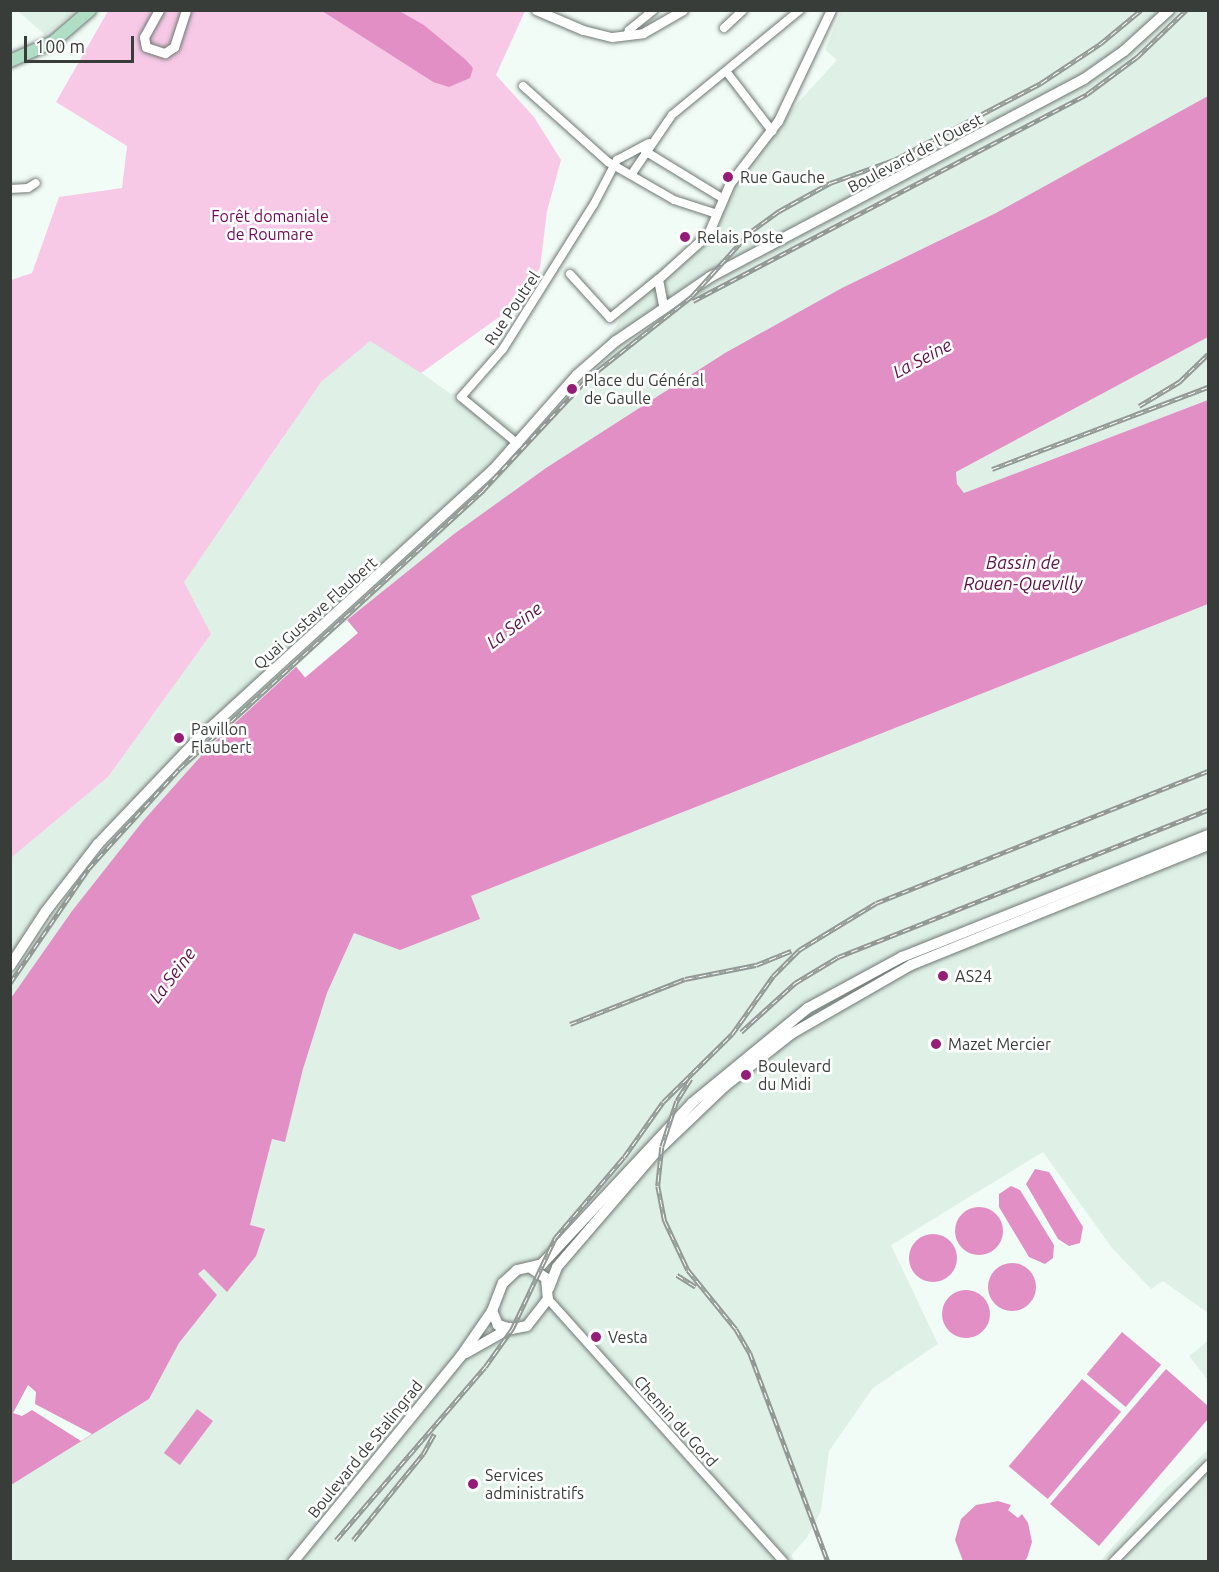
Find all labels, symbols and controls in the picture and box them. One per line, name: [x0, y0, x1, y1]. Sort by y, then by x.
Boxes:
scale bar: [27, 24, 136, 62]
text: 100 m: [35, 36, 85, 56]
street label: Boulevard de l'Ouest: [844, 109, 986, 197]
place label: Rue Gauche: [740, 167, 825, 187]
marker: Rue Gauche: [721, 170, 735, 184]
park label: Forêt domaniale de Roumare: [211, 206, 329, 244]
place label: Relais Poste: [697, 227, 783, 247]
marker: Relais Poste: [678, 230, 692, 244]
street label: Rue Poutrel: [480, 267, 544, 349]
water label: La Seine: [889, 333, 955, 383]
place label: Place du Général de Gaulle: [584, 370, 704, 408]
marker: Place du Général de Gaulle: [565, 382, 579, 396]
water label: Bassin de Rouen-Quevilly: [964, 552, 1082, 594]
street label: Quai Gustave Flaubert: [249, 553, 381, 673]
water label: La Seine: [482, 597, 546, 653]
place label: Pavillon Flaubert: [191, 719, 252, 757]
marker: Pavillon Flaubert: [172, 731, 186, 745]
water label: La Seine: [144, 943, 200, 1007]
place label: AS24: [955, 966, 992, 986]
marker: AS24: [936, 969, 950, 983]
place label: Mazet Mercier: [948, 1034, 1051, 1054]
marker: Mazet Mercier: [929, 1037, 943, 1051]
place label: Boulevard du Midi: [758, 1056, 831, 1094]
marker: Boulevard du Midi: [739, 1068, 753, 1082]
place label: Vesta: [608, 1327, 648, 1347]
marker: Vesta: [589, 1330, 603, 1344]
street label: Chemin du Gord: [630, 1372, 722, 1470]
street label: Boulevard de Stalingrad: [304, 1376, 426, 1522]
place label: Services administratifs: [485, 1465, 584, 1503]
marker: Services administratifs: [466, 1477, 480, 1491]

